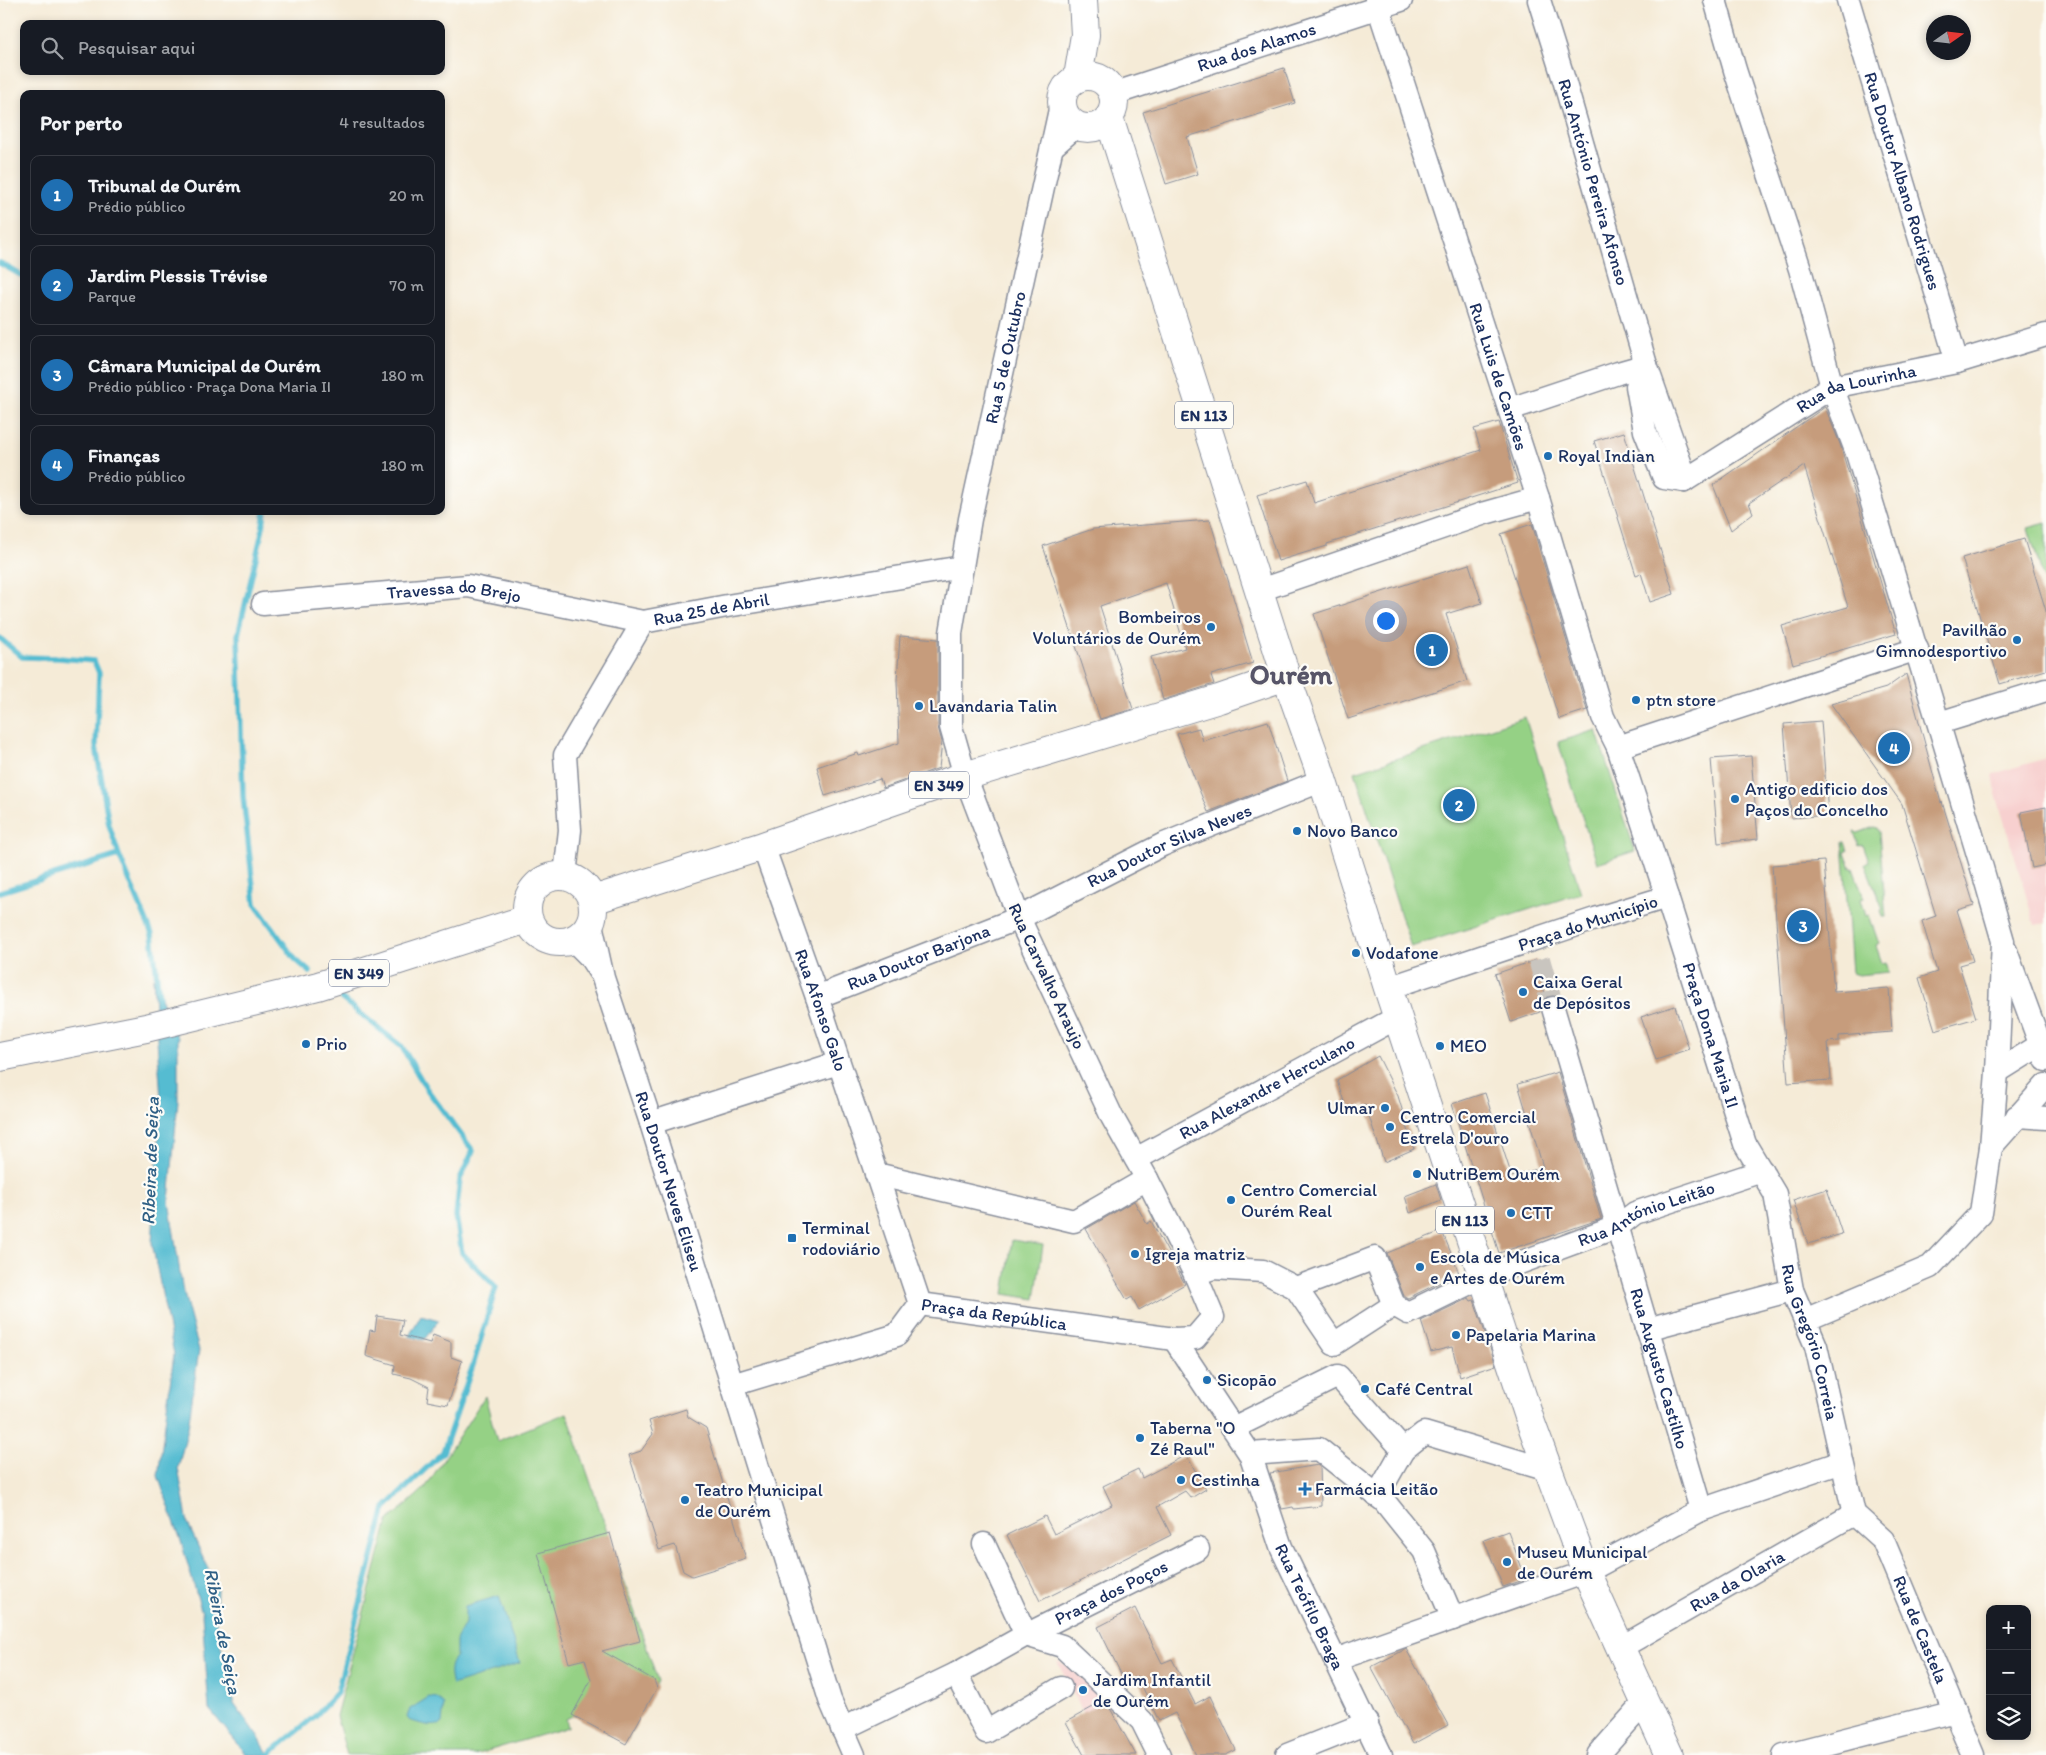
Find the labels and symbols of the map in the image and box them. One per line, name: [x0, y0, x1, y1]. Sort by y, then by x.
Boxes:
north arrow: [1926, 15, 1971, 60]
street label: Rua dos Alamos: [1195, 18, 1319, 77]
street label: Rua Doutor Albano Rodrigues: [1859, 69, 1946, 293]
street label: Rua António Pereira Afonso: [1553, 76, 1634, 288]
street label: Rua 5 de Outubro: [980, 289, 1031, 426]
street label: Rua Luis de Camões: [1464, 300, 1533, 453]
street label: Rua da Lourinha: [1792, 359, 1919, 418]
road number: EN 113: [1175, 402, 1233, 428]
place label: Royal Indian: [1558, 445, 1655, 467]
marker: Royal Indian: [1542, 450, 1554, 462]
street label: Travessa do Brejo: [386, 575, 523, 608]
street label: Rua 25 de Abril: [652, 588, 771, 631]
place label: Bombeiros Voluntários de Ourém: [1033, 606, 1201, 649]
your location: [1373, 608, 1399, 634]
place label: Pavilhão Gimnodesportivo: [1876, 619, 2007, 662]
marker: Bombeiros Voluntários de Ourém: [1205, 621, 1217, 633]
pin: 1: [1416, 631, 1448, 669]
marker: Pavilhão Gimnodesportivo: [2011, 634, 2023, 646]
district label: Ourém: [1250, 657, 1333, 691]
place label: ptn store: [1646, 689, 1716, 711]
marker: ptn store: [1630, 694, 1642, 706]
place label: Lavandaria Talin: [929, 695, 1057, 717]
marker: Lavandaria Talin: [913, 700, 925, 712]
pin: 4: [1878, 729, 1910, 767]
road number: EN 349: [909, 772, 969, 798]
place label: Antigo edificio dos Paços do Concelho: [1745, 778, 1888, 821]
pin: 2: [1443, 786, 1475, 824]
marker: Antigo edificio dos Paços do Concelho: [1729, 793, 1741, 805]
street label: Rua Doutor Silva Neves: [1083, 799, 1255, 892]
place label: Novo Banco: [1307, 820, 1398, 842]
marker: Novo Banco: [1291, 825, 1303, 837]
street label: Praça do Município: [1515, 890, 1661, 956]
street label: Rua Carvalho Araujo: [1004, 899, 1090, 1053]
pin: 3: [1787, 907, 1819, 945]
street label: Rua Doutor Barjona: [844, 919, 993, 995]
place label: Vodafone: [1366, 942, 1439, 964]
street label: Rua Afonso Galo: [790, 946, 852, 1074]
marker: Vodafone: [1350, 947, 1362, 959]
road number: EN 349: [329, 960, 389, 986]
street label: Praça Dona Maria II: [1677, 960, 1744, 1111]
place label: Caixa Geral de Depósitos: [1533, 971, 1631, 1014]
marker: Caixa Geral de Depósitos: [1517, 986, 1529, 998]
street label: Rua Alexandre Herculano: [1175, 1031, 1359, 1145]
place label: Prio: [316, 1033, 347, 1055]
place label: MEO: [1450, 1035, 1487, 1057]
marker: Prio: [300, 1038, 312, 1050]
marker: MEO: [1434, 1040, 1446, 1052]
street label: Rua Doutor Neves Eliseu: [630, 1088, 707, 1274]
water label: Ribeira de Seiça: [136, 1096, 164, 1225]
place label: Ulmar: [1327, 1097, 1376, 1119]
marker: Ulmar: [1379, 1102, 1391, 1114]
place label: Centro Comercial Estrela D'ouro: [1400, 1106, 1536, 1149]
marker: Centro Comercial Estrela D'ouro: [1384, 1121, 1396, 1133]
place label: NutriBem Ourém: [1427, 1163, 1560, 1185]
marker: NutriBem Ourém: [1411, 1168, 1423, 1180]
street label: Rua António Leitão: [1575, 1176, 1718, 1251]
place label: Centro Comercial Ourém Real: [1241, 1179, 1377, 1222]
marker: Centro Comercial Ourém Real: [1225, 1194, 1237, 1206]
place label: CTT: [1521, 1202, 1553, 1224]
road number: EN 113: [1436, 1206, 1494, 1234]
marker: CTT: [1505, 1207, 1517, 1219]
place label: Terminal rodoviário: [802, 1217, 880, 1260]
marker: Terminal rodoviário: [786, 1232, 798, 1244]
place label: Igreja matriz: [1145, 1243, 1246, 1265]
place label: Escola de Música e Artes de Ourém: [1430, 1246, 1565, 1289]
marker: Igreja matriz: [1129, 1248, 1141, 1260]
marker: Escola de Música e Artes de Ourém: [1414, 1261, 1426, 1273]
street label: Rua Gregório Correia: [1777, 1262, 1844, 1423]
street label: Rua Augusto Castilho: [1625, 1286, 1693, 1452]
street label: Praça da República: [920, 1293, 1069, 1335]
place label: Papelaria Marina: [1466, 1324, 1596, 1346]
marker: Papelaria Marina: [1450, 1329, 1462, 1341]
place label: Sicopāo: [1217, 1369, 1277, 1391]
marker: Sicopāo: [1201, 1374, 1213, 1386]
place label: Café Central: [1375, 1378, 1473, 1400]
marker: Café Central: [1359, 1383, 1371, 1395]
place label: Taberna "O Zé Raul": [1150, 1417, 1236, 1460]
marker: Taberna "O Zé Raul": [1134, 1432, 1146, 1444]
place label: Cestinha: [1191, 1469, 1260, 1491]
marker: Cestinha: [1175, 1474, 1187, 1486]
place label: Farmácia Leitão: [1315, 1478, 1438, 1500]
place label: Teatro Municipal de Ourém: [695, 1479, 823, 1522]
marker: Farmácia Leitão: [1299, 1483, 1311, 1495]
marker: Teatro Municipal de Ourém: [679, 1494, 691, 1506]
street label: Rua Teófilo Braga: [1270, 1540, 1350, 1674]
place label: Museu Municipal de Ourém: [1517, 1541, 1647, 1584]
street label: Rua da Olaria: [1686, 1545, 1789, 1617]
street label: Praça dos Poços: [1051, 1555, 1172, 1630]
marker: Museu Municipal de Ourém: [1501, 1556, 1513, 1568]
water label: Ribeira de Seiça: [199, 1566, 247, 1697]
street label: Rua de Castela: [1888, 1572, 1953, 1688]
place label: Jardim Infantil de Ourém: [1093, 1669, 1211, 1712]
marker: Jardim Infantil de Ourém: [1077, 1684, 1089, 1696]

